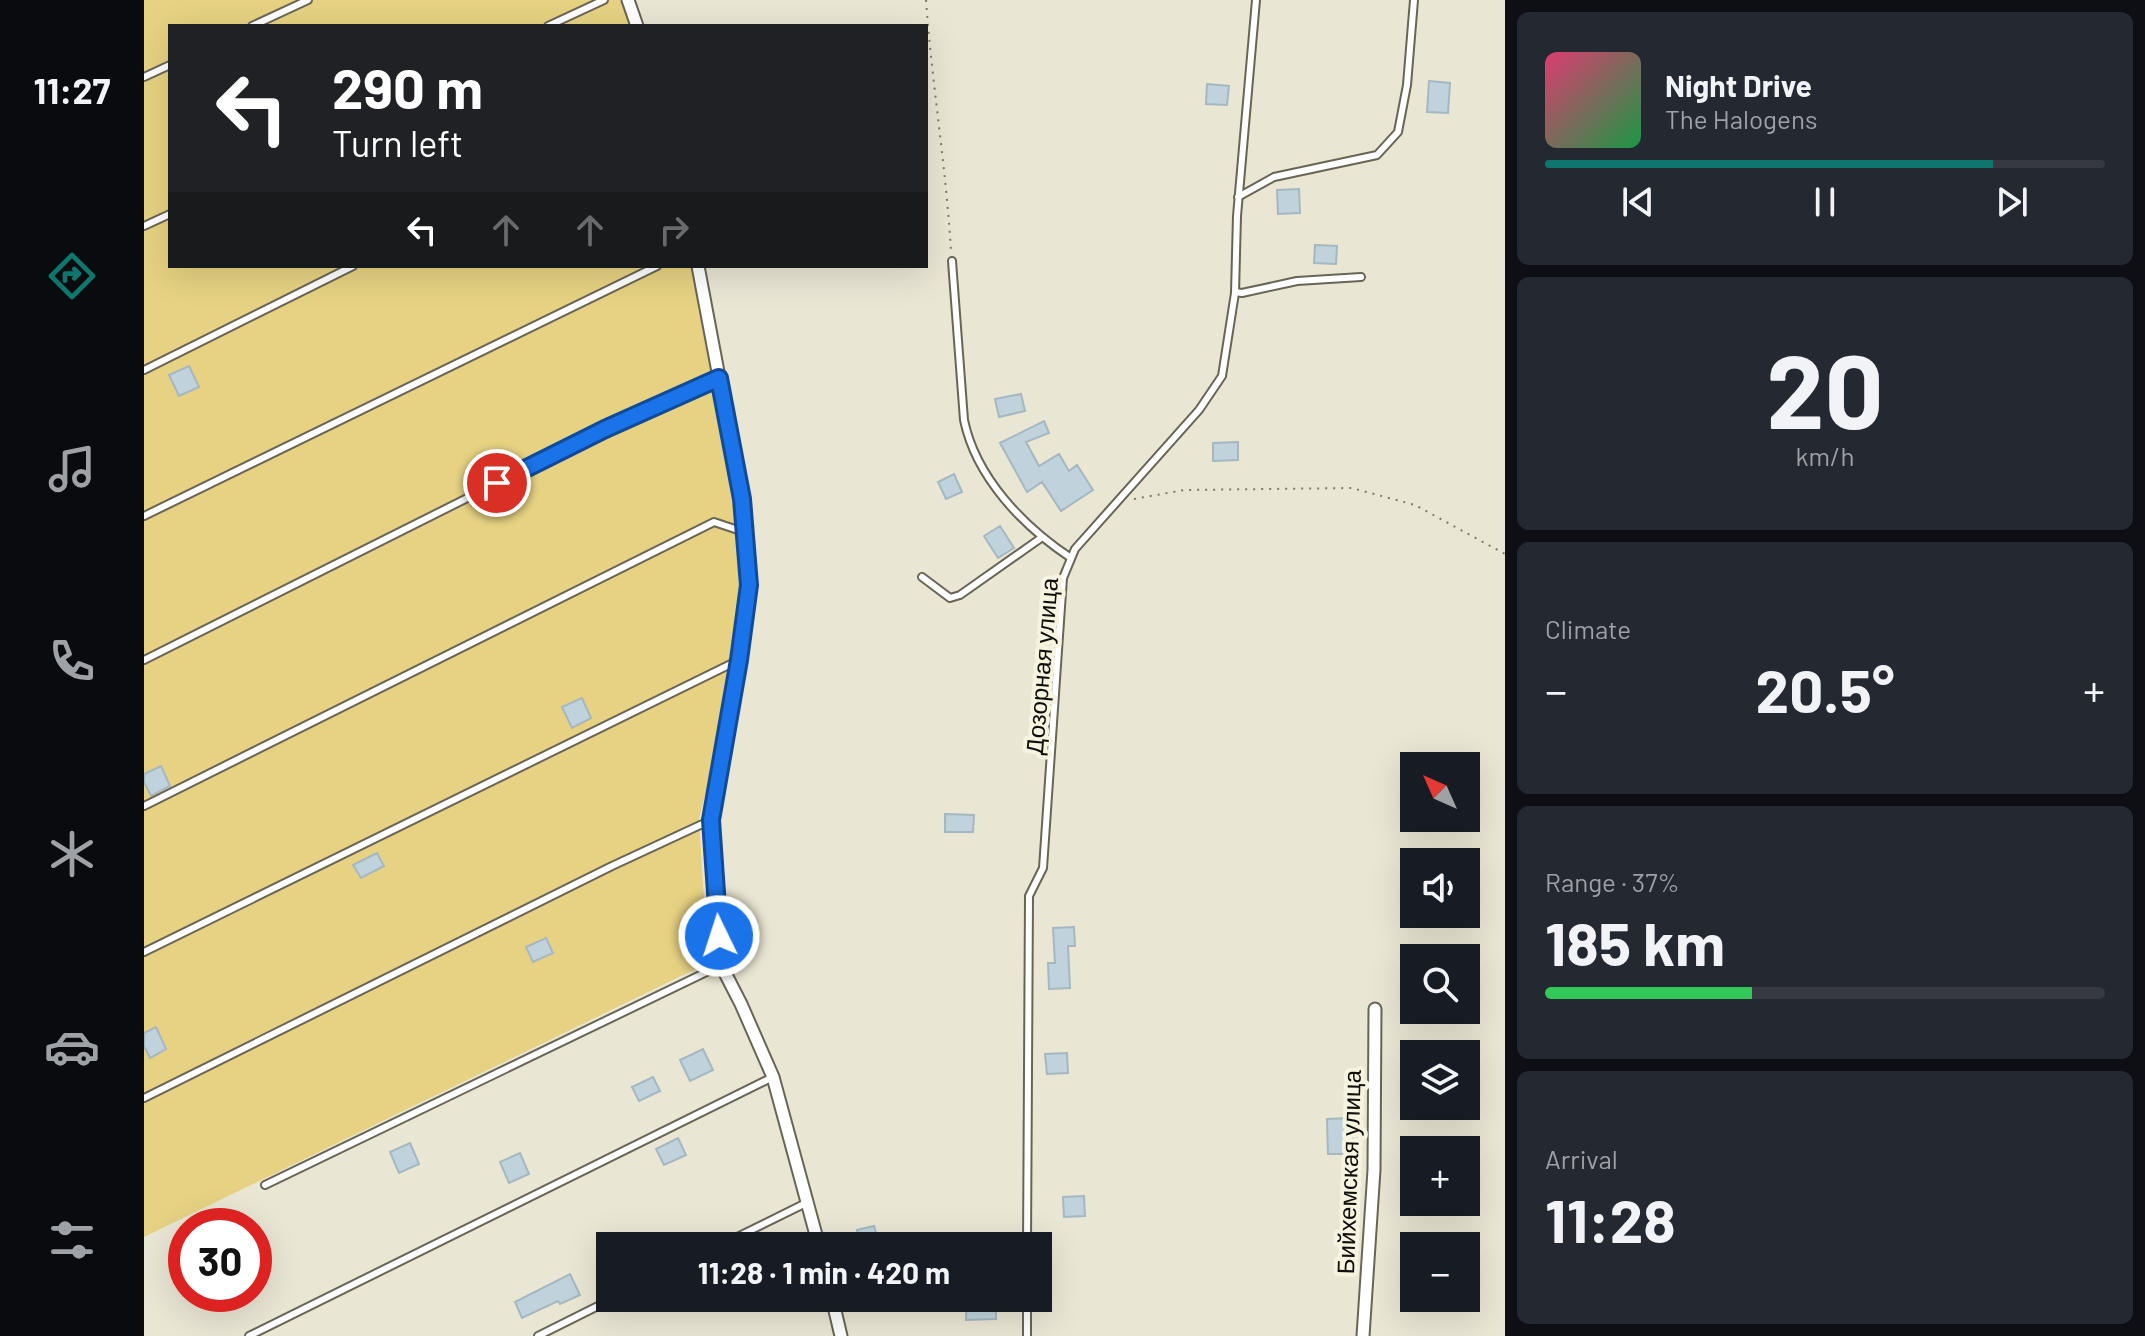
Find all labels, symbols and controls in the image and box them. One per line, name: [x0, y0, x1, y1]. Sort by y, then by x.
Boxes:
text: 290 m: [332, 53, 483, 120]
icon: left: [200, 56, 304, 160]
text: Night Drive: [1665, 67, 1812, 103]
text: 11:27: [34, 68, 110, 111]
text: The Halogens: [1665, 103, 1817, 134]
text: Turn left: [332, 121, 463, 164]
icon: previous: [1616, 180, 1660, 224]
icon: pause: [1803, 180, 1847, 224]
icon: next: [1990, 180, 2034, 224]
icon: left: [400, 208, 444, 252]
icon: ahead: [484, 208, 528, 252]
icon: ahead: [568, 208, 612, 252]
icon: right: [652, 208, 696, 252]
icon: directions: [44, 248, 100, 304]
text: 20: [1766, 325, 1884, 450]
text: km/h: [1796, 440, 1854, 471]
icon: music: [44, 441, 100, 497]
pin: [463, 449, 531, 517]
icon: arrive: [475, 461, 519, 505]
street label: Дозорная улица: [1019, 576, 1063, 756]
text: Climate: [1545, 613, 1631, 644]
icon: phone: [44, 633, 100, 689]
text: 20.5°: [1756, 653, 1894, 725]
text: −: [1545, 663, 1567, 716]
text: +: [2083, 663, 2105, 716]
north arrow: [1400, 752, 1480, 832]
map controls: [1400, 752, 1480, 1312]
icon: climate: [44, 826, 100, 882]
button: sound: [1400, 848, 1480, 928]
text: Range · 37%: [1545, 866, 1680, 897]
position arrow: [677, 894, 761, 978]
text: 185 km: [1545, 906, 1725, 978]
button: search: [1400, 944, 1480, 1024]
icon: car: [44, 1019, 100, 1075]
button: layers: [1400, 1040, 1480, 1120]
street label: Бийхемская улица: [1330, 1069, 1366, 1275]
button: +: [1400, 1136, 1480, 1216]
text: Arrival: [1545, 1143, 1618, 1174]
text: 11:28: [1545, 1183, 1676, 1255]
speed limit sign: 30: [168, 1208, 272, 1312]
icon: filters: [44, 1212, 100, 1268]
button: −: [1400, 1232, 1480, 1312]
text: 11:28 · 1 min · 420 m: [698, 1254, 950, 1290]

